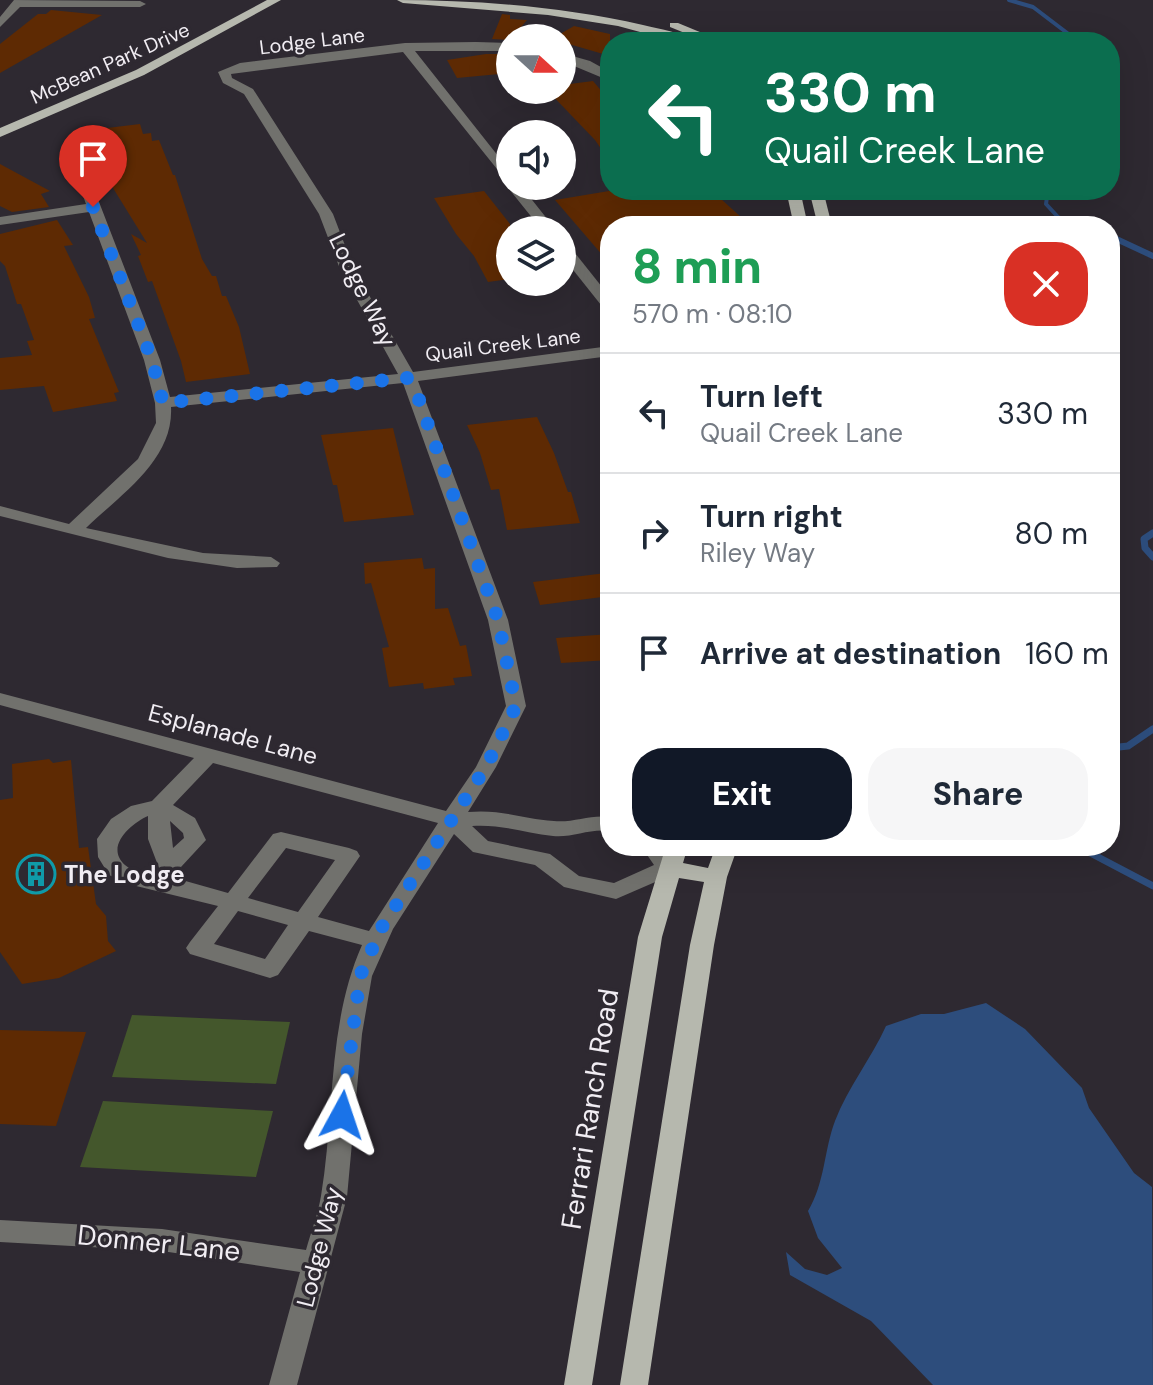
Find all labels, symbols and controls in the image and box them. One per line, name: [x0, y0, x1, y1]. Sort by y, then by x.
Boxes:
street label: McBean Park Drive: [26, 16, 194, 110]
street label: Lodge Lane: [258, 22, 366, 60]
north arrow: [496, 24, 576, 104]
map controls: [496, 24, 576, 296]
text: 330 m: [764, 56, 937, 129]
icon: left: [632, 64, 736, 168]
button: sound: [496, 120, 576, 200]
pin: [59, 125, 127, 207]
text: Quail Creek Lane: [764, 127, 1045, 174]
icon: arrive: [71, 137, 115, 181]
button: layers: [496, 216, 576, 296]
street label: Lodge Way: [322, 228, 404, 352]
text: 8 min: [632, 235, 762, 298]
button: close: [1004, 242, 1088, 326]
text: 570 m · 08:10: [632, 297, 793, 331]
street label: Quail Creek Lane: [424, 323, 582, 367]
text: Turn left: [700, 377, 823, 416]
icon: left: [632, 391, 676, 435]
text: 330 m: [997, 394, 1088, 433]
text: Quail Creek Lane: [700, 416, 903, 450]
text: Turn right: [700, 497, 843, 536]
icon: right: [632, 511, 676, 555]
text: 80 m: [1015, 514, 1088, 553]
text: Riley Way: [700, 536, 815, 570]
icon: arrive: [632, 631, 676, 675]
text: Arrive at destination: [700, 634, 1001, 673]
text: 160 m: [1025, 634, 1109, 673]
street label: Esplanade Lane: [145, 697, 321, 771]
button: Exit: [632, 748, 852, 840]
button: Share: [868, 748, 1088, 840]
building icon: The Lodge: [15, 853, 57, 895]
place label: The Lodge: [64, 859, 185, 890]
street label: Ferrari Ranch Road: [553, 986, 627, 1232]
position arrow: [300, 1073, 384, 1157]
street label: Lodge Way: [289, 1184, 349, 1310]
street label: Donner Lane: [76, 1216, 242, 1270]

